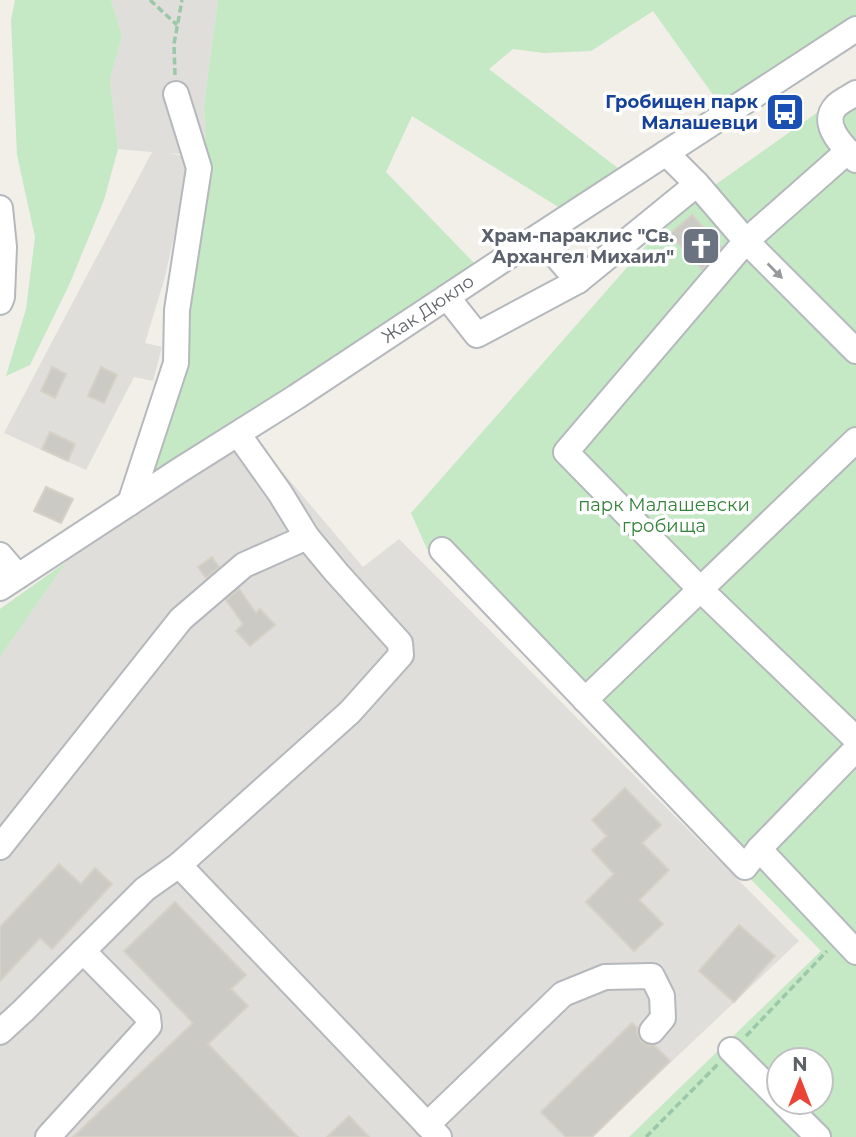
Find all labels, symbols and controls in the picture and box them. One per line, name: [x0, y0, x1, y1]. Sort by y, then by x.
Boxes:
place label: Гробищен парк Малашевци: [605, 91, 758, 134]
bus stop icon: Гробищен парк Малашевци: [764, 91, 806, 133]
place label: Храм-параклис "Св. Архангел Михаил": [481, 225, 674, 268]
church icon: Храм-параклис "Св. Архангел Михаил": [680, 225, 722, 267]
one-way arrow: [767, 262, 784, 279]
street label: Жак Дюкло: [378, 270, 478, 348]
park label: парк Малашевски гробища: [578, 494, 750, 537]
north arrow: [765, 1046, 835, 1116]
text: N: [792, 1053, 808, 1076]

